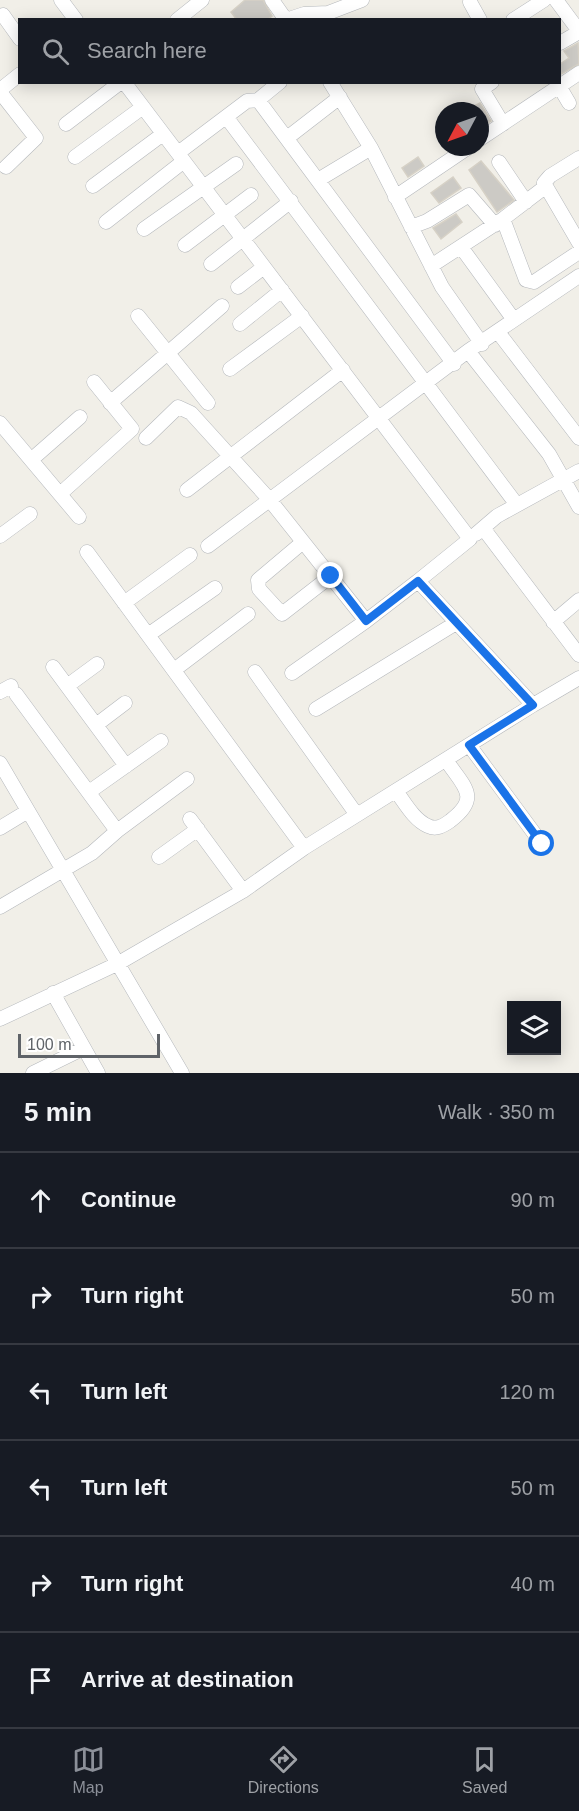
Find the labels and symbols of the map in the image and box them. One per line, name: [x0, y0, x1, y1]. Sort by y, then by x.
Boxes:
north arrow: [435, 102, 489, 156]
route end: [317, 562, 343, 588]
route start: [528, 830, 554, 856]
scale bar: [18, 1031, 160, 1058]

